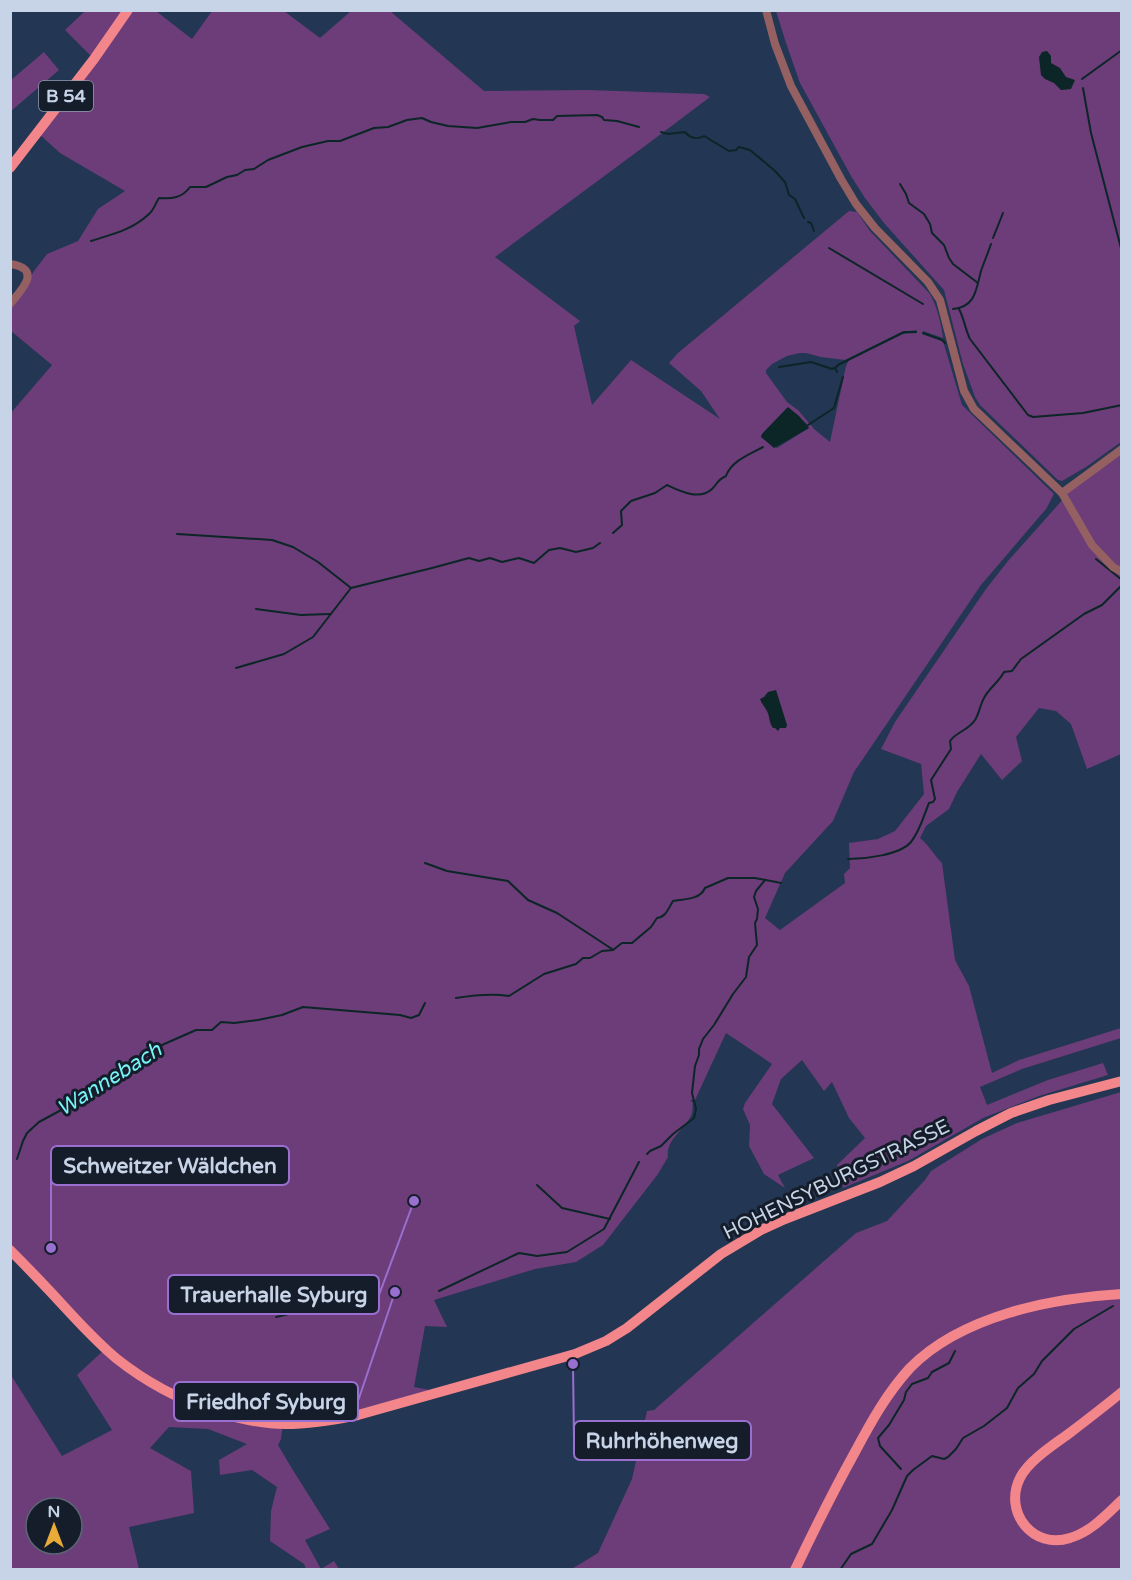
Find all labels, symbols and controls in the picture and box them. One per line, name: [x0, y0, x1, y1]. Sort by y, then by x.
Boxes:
road number: B 54: [39, 81, 93, 111]
water label: Wannebach: [52, 1037, 167, 1121]
street label: HOHENSYBURGSTRASSE: [719, 1115, 954, 1245]
callout: Schweitzer Wäldchen: [51, 1146, 289, 1185]
text: Schweitzer Wäldchen: [63, 1154, 277, 1179]
callout: Trauerhalle Syburg: [168, 1275, 379, 1314]
text: Trauerhalle Syburg: [180, 1283, 367, 1308]
callout: Friedhof Syburg: [174, 1382, 358, 1421]
text: Friedhof Syburg: [186, 1390, 346, 1415]
callout: Ruhrhöhenweg: [574, 1421, 751, 1460]
text: Ruhrhöhenweg: [585, 1429, 739, 1454]
north arrow: [24, 1496, 84, 1556]
text: N: [48, 1502, 60, 1522]

